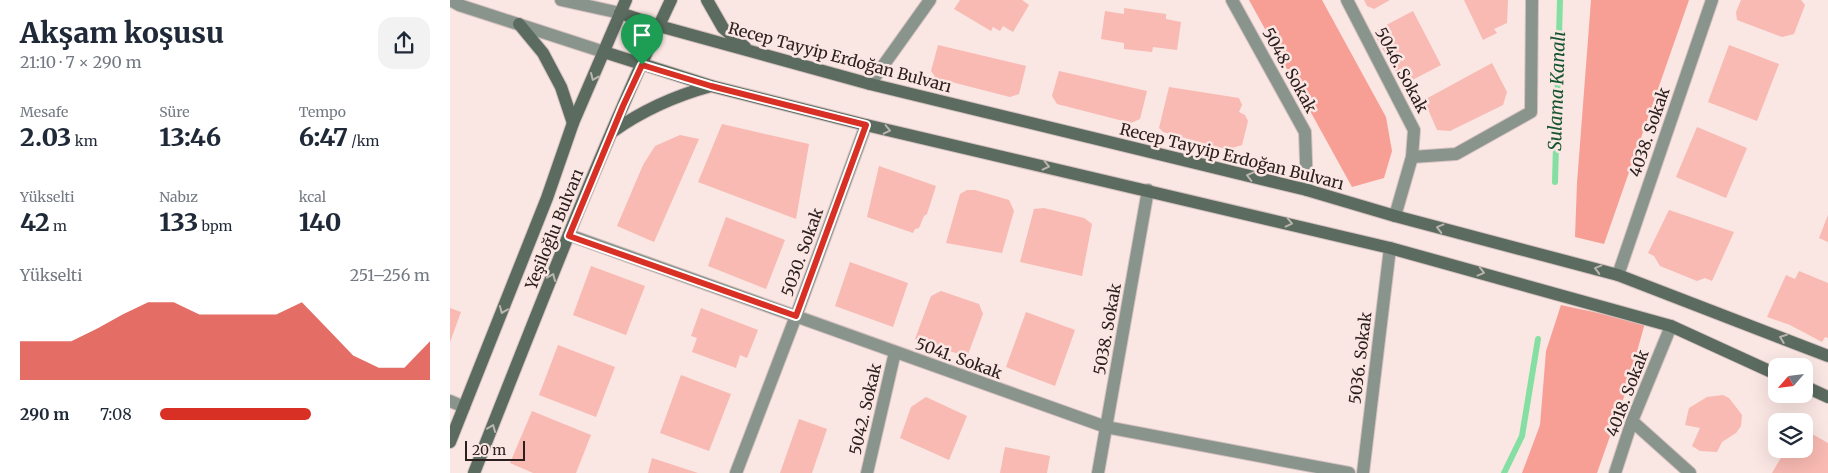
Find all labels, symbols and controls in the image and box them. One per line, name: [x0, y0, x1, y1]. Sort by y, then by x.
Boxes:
pin: [621, 14, 663, 65]
text: Akşam koşusu: [20, 15, 224, 51]
button: share: [378, 17, 430, 69]
street label: Recep Tayyip Erdoğan Bulvarı: [726, 18, 954, 96]
icon: arrive: [628, 21, 656, 49]
street label: 5048. Sokak: [1258, 24, 1322, 117]
street label: 5046. Sokak: [1371, 24, 1433, 117]
water label: Sulama Kanalı: [1543, 31, 1570, 151]
text: 21:10 · 7 × 290 m: [20, 52, 142, 72]
one-way arrow: [589, 72, 600, 81]
street label: 4038. Sokak: [1624, 84, 1674, 179]
text: Mesafe: [20, 103, 68, 121]
text: Süre: [159, 103, 189, 121]
text: Tempo: [299, 103, 346, 121]
street label: Recep Tayyip Erdoğan Bulvarı: [1118, 118, 1346, 194]
text: 2.03: [20, 121, 71, 153]
text: 13:46: [159, 121, 221, 153]
text: 6:47: [299, 121, 348, 153]
one-way arrow: [883, 124, 892, 135]
text: km: [71, 132, 98, 150]
text: /km: [348, 132, 379, 150]
one-way arrow: [1041, 160, 1050, 171]
street label: Yeşiloğlu Bulvarı: [520, 166, 587, 293]
one-way arrow: [1245, 171, 1254, 182]
text: Yükselti: [20, 188, 75, 206]
text: Nabız: [159, 188, 198, 206]
text: kcal: [299, 188, 326, 206]
street label: 5030. Sokak: [777, 204, 828, 299]
text: 42: [20, 206, 50, 238]
text: 133: [159, 206, 198, 238]
text: 140: [299, 206, 341, 238]
text: m: [50, 217, 67, 235]
text: bpm: [198, 217, 232, 235]
one-way arrow: [1285, 218, 1293, 228]
one-way arrow: [1436, 223, 1445, 234]
text: Yükselti: [20, 265, 82, 285]
text: 251–256 m: [350, 265, 430, 285]
one-way arrow: [1594, 265, 1602, 275]
one-way arrow: [1476, 267, 1484, 277]
one-way arrow: [545, 273, 556, 282]
street label: 5038. Sokak: [1089, 281, 1125, 376]
one-way arrow: [498, 305, 509, 314]
street label: 5036. Sokak: [1344, 310, 1376, 405]
street label: 5041. Sokak: [913, 333, 1006, 383]
one-way arrow: [1779, 334, 1787, 344]
street label: 4018. Sokak: [1601, 346, 1653, 439]
north arrow: [1768, 358, 1812, 402]
map controls: [1768, 358, 1813, 458]
street label: 5042. Sokak: [845, 360, 885, 457]
text: 290 m: [20, 404, 69, 424]
text: 7:08: [100, 404, 132, 424]
button: layers: [1768, 413, 1813, 458]
one-way arrow: [485, 424, 496, 433]
scale bar: [465, 438, 525, 461]
text: 20 m: [472, 441, 506, 459]

